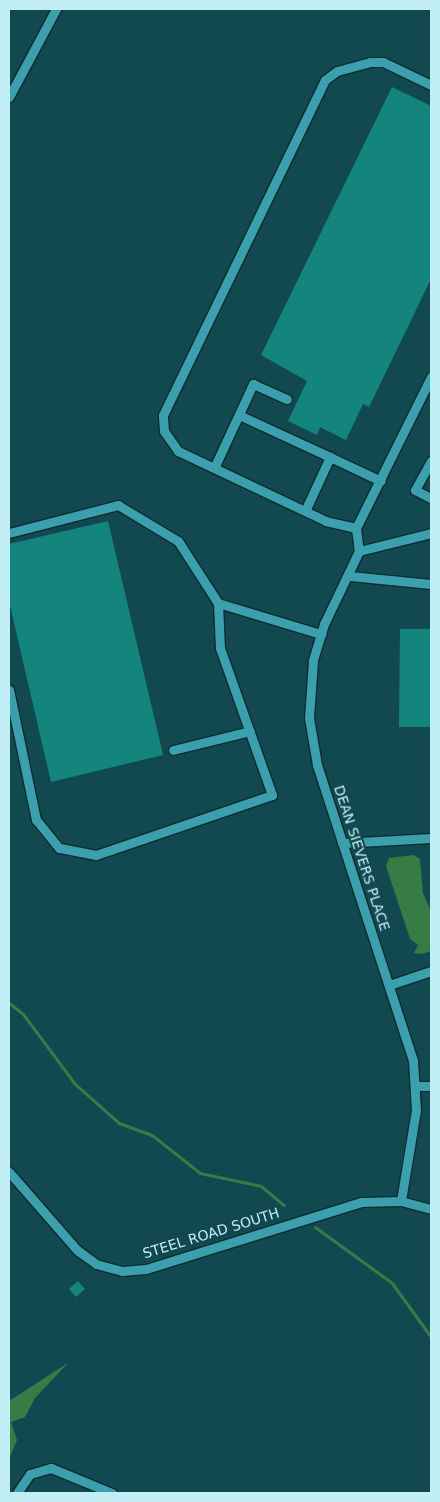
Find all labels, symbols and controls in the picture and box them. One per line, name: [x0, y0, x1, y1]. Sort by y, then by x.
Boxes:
street label: DEAN SIEVERS PLACE: [331, 783, 393, 933]
street label: STEEL ROAD SOUTH: [141, 1204, 281, 1262]

